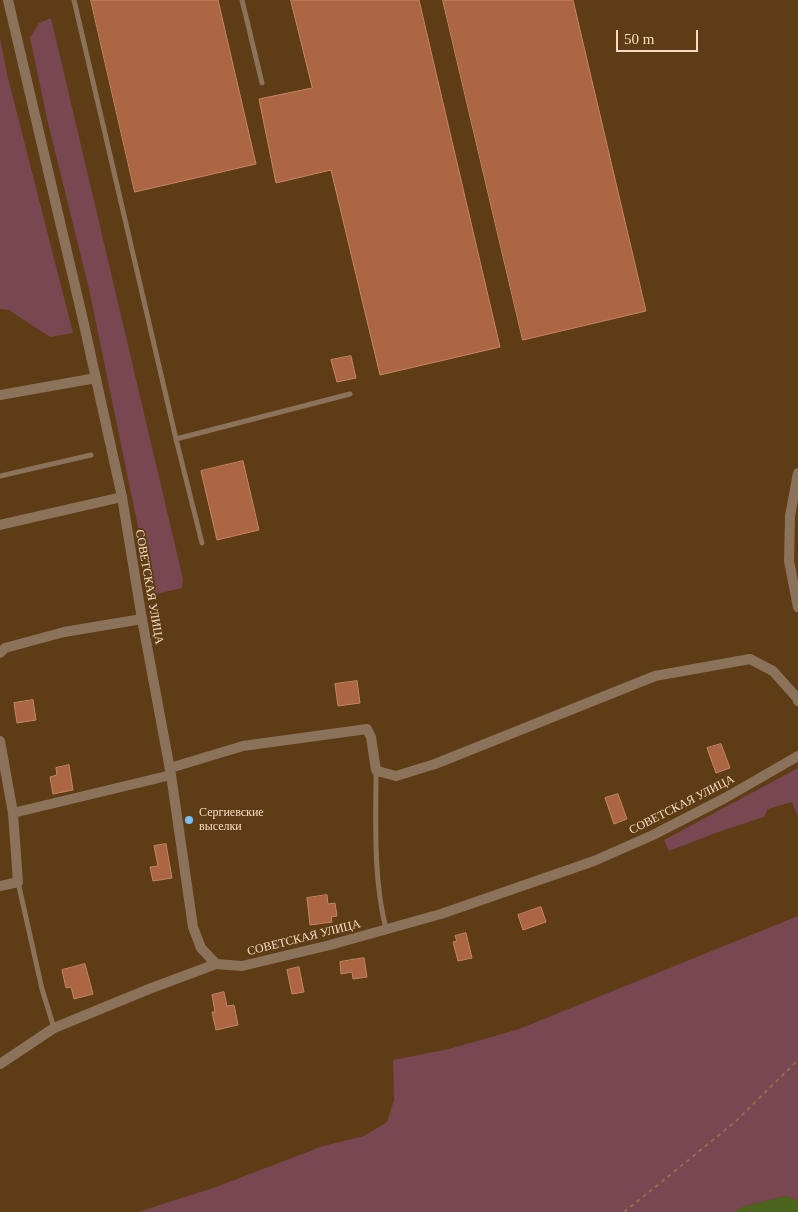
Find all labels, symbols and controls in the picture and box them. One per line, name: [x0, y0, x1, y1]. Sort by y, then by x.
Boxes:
scale bar: [618, 20, 700, 52]
text: 50 m: [624, 31, 654, 47]
street label: СОВЕТСКАЯ УЛИЦА: [132, 528, 166, 646]
street label: СОВЕТСКАЯ УЛИЦА: [627, 772, 737, 838]
place label: Сергиевские выселки: [199, 806, 264, 834]
marker: Сергиевские выселки: [183, 814, 195, 826]
street label: СОВЕТСКАЯ УЛИЦА: [246, 917, 362, 959]

